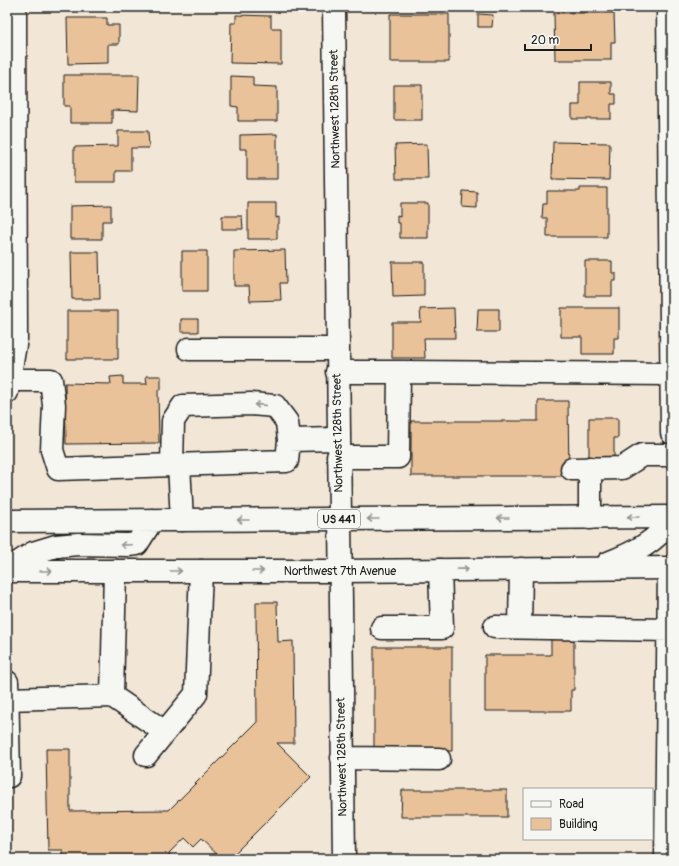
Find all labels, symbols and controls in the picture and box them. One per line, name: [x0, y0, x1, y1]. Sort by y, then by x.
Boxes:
scale bar: [525, 26, 591, 52]
text: 20 m: [531, 33, 560, 48]
street label: Northwest 128th Street: [326, 49, 344, 169]
street label: Northwest 128th Street: [329, 373, 347, 493]
one-way arrow: [254, 401, 267, 408]
road number: US 441: [318, 510, 360, 528]
one-way arrow: [627, 513, 640, 521]
one-way arrow: [497, 514, 510, 522]
one-way arrow: [367, 515, 380, 523]
one-way arrow: [237, 516, 250, 524]
one-way arrow: [120, 541, 133, 548]
street label: Northwest 7th Avenue: [284, 564, 396, 579]
one-way arrow: [456, 566, 469, 573]
one-way arrow: [39, 567, 52, 575]
one-way arrow: [169, 567, 182, 575]
one-way arrow: [251, 567, 264, 575]
street label: Northwest 128th Street: [333, 697, 351, 817]
legend: [523, 788, 653, 840]
text: Road: [559, 797, 584, 812]
text: Building: [559, 817, 598, 832]

